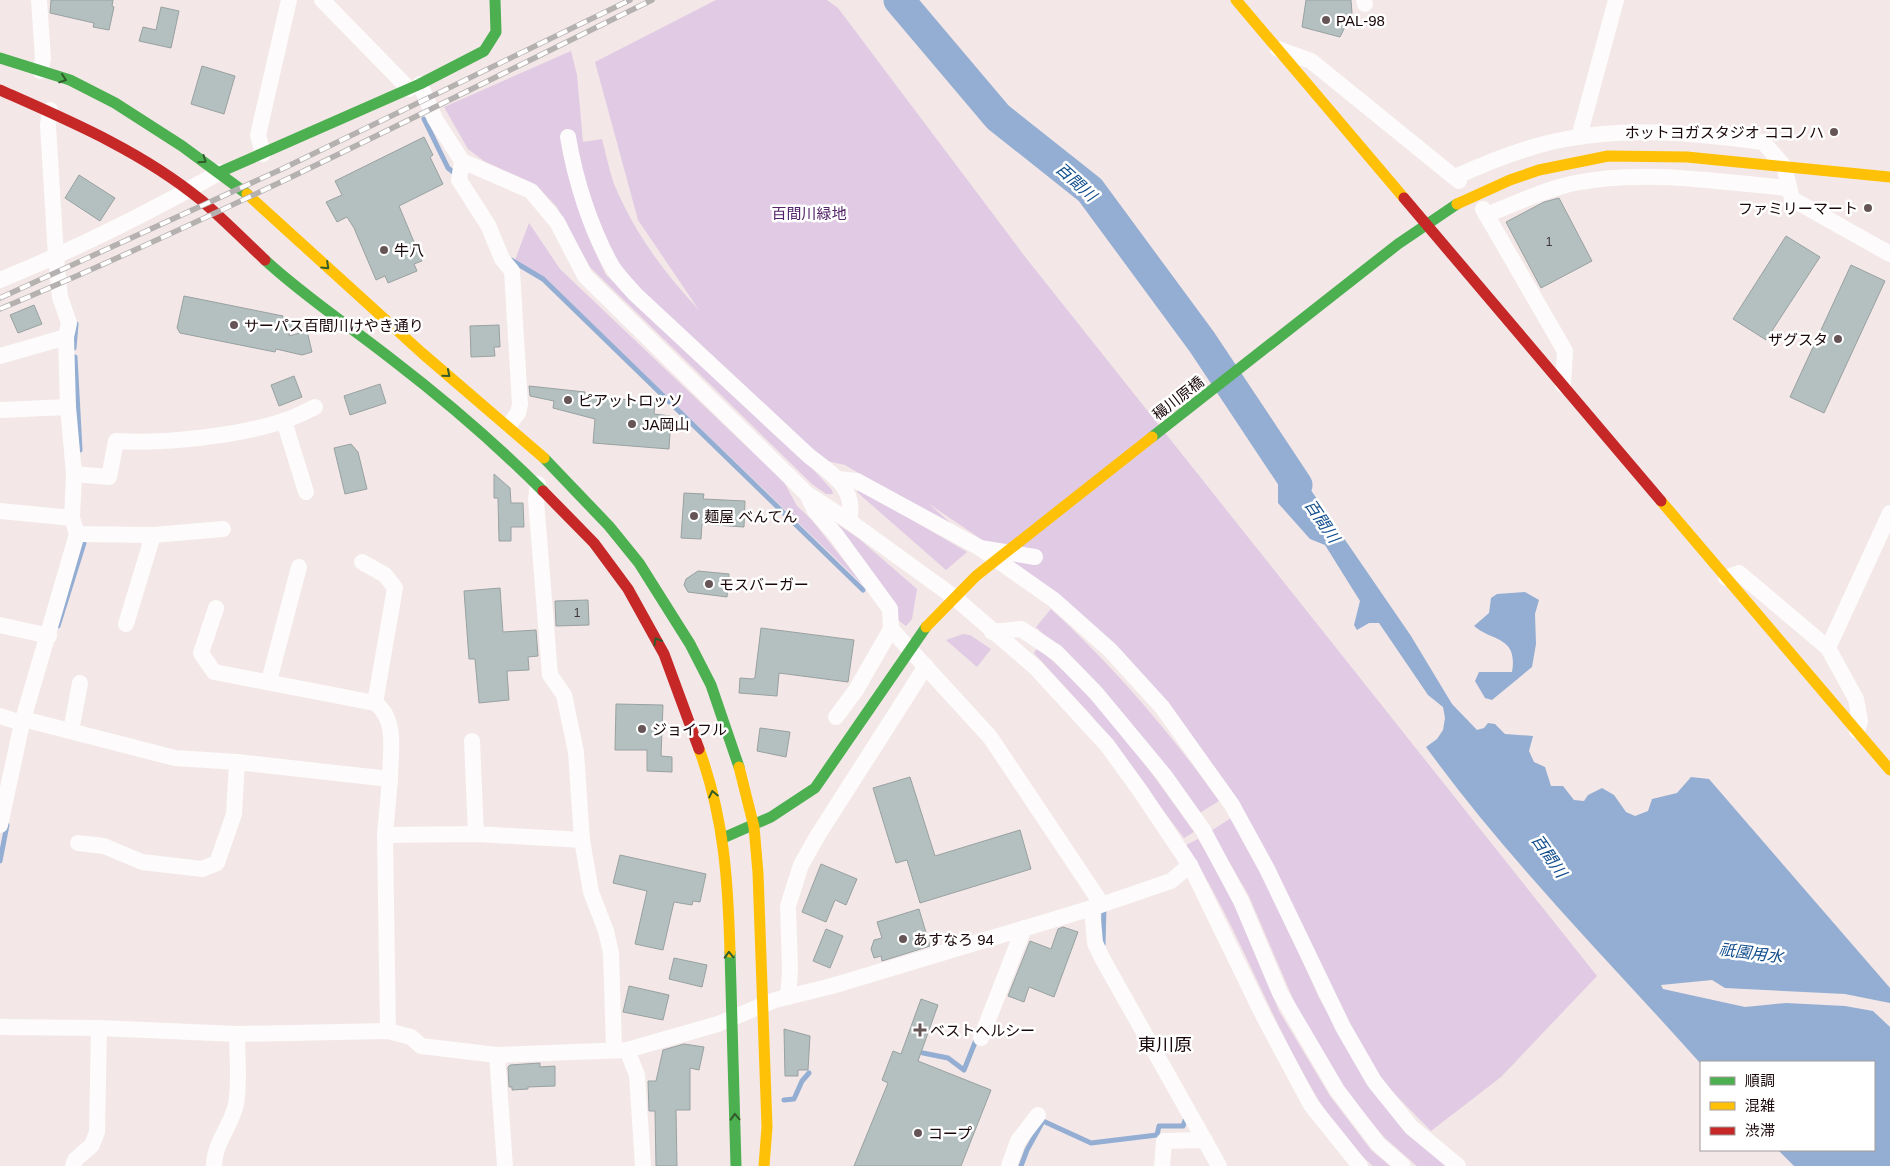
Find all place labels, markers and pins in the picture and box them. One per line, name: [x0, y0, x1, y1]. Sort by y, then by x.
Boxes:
place label: PAL-98: [1336, 12, 1385, 29]
marker: PAL-98: [1320, 14, 1332, 26]
place label: ホットヨガスタジオ ココノハ: [1625, 124, 1824, 141]
marker: ホットヨガスタジオ ココノハ: [1828, 126, 1840, 138]
place label: ファミリーマート: [1738, 200, 1858, 217]
marker: ファミリーマート: [1862, 202, 1874, 214]
place label: 牛八: [394, 242, 424, 259]
marker: 牛八: [378, 244, 390, 256]
place label: サーパス百間川けやき通り: [244, 317, 424, 334]
marker: サーパス百間川けやき通り: [228, 319, 240, 331]
place label: ザグスタ: [1768, 331, 1828, 348]
marker: ザグスタ: [1832, 333, 1844, 345]
place label: ピアットロッソ: [578, 392, 683, 409]
marker: ピアットロッソ: [562, 394, 574, 406]
place label: JA岡山: [642, 416, 690, 433]
marker: JA岡山: [626, 418, 638, 430]
place label: 麺屋 べんてん: [704, 508, 797, 525]
marker: 麺屋 べんてん: [688, 510, 700, 522]
place label: モスバーガー: [719, 576, 809, 593]
marker: モスバーガー: [703, 578, 715, 590]
place label: ジョイフル: [652, 721, 727, 738]
marker: ジョイフル: [636, 723, 648, 735]
place label: あすなろ 94: [913, 931, 994, 948]
marker: あすなろ 94: [897, 933, 909, 945]
place label: ベストヘルシー: [930, 1022, 1035, 1039]
marker: ベストヘルシー: [914, 1024, 926, 1036]
place label: コープ: [928, 1125, 972, 1142]
marker: コープ: [912, 1127, 924, 1139]

